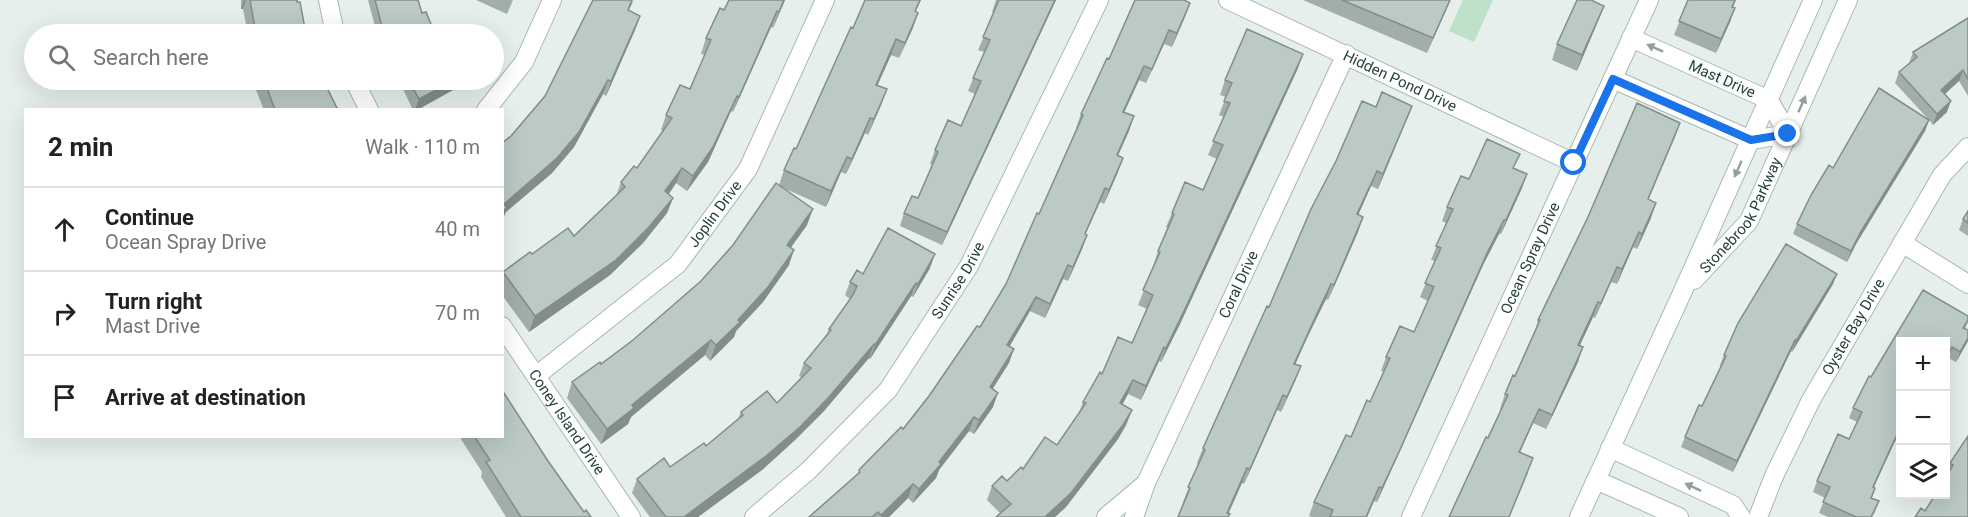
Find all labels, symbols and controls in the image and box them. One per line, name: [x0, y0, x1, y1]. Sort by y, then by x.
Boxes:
search box: [24, 24, 504, 90]
icon: search: [45, 41, 78, 74]
one-way arrow: [1647, 44, 1664, 53]
text: Search here: [93, 45, 209, 70]
street label: Hidden Pond Drive: [1340, 47, 1460, 115]
street label: Mast Drive: [1686, 56, 1758, 102]
one-way arrow: [1797, 95, 1806, 112]
route end: [1774, 120, 1800, 146]
text: 2 min: [48, 132, 113, 162]
text: Walk · 110 m: [365, 135, 480, 159]
route start: [1560, 149, 1586, 175]
street label: Stonebrook Parkway: [1696, 154, 1785, 277]
one-way arrow: [1733, 160, 1743, 178]
street label: Joplin Drive: [684, 177, 745, 251]
street label: Ocean Spray Drive: [1497, 199, 1564, 317]
text: Continue: [105, 205, 194, 230]
icon: ahead: [48, 213, 81, 246]
text: 40 m: [435, 217, 480, 241]
text: Ocean Spray Drive: [105, 230, 266, 254]
street label: Sunrise Drive: [928, 239, 988, 322]
street label: Coral Drive: [1215, 248, 1262, 321]
street label: Oyster Bay Drive: [1818, 275, 1889, 379]
text: Turn right: [105, 289, 202, 314]
icon: right: [48, 297, 81, 330]
text: 70 m: [435, 301, 480, 325]
text: Mast Drive: [105, 314, 200, 338]
map controls: [1896, 337, 1950, 499]
button: +: [1896, 337, 1950, 391]
street label: Coney Island Drive: [525, 366, 609, 478]
icon: arrive: [48, 381, 81, 414]
text: Arrive at destination: [105, 385, 306, 410]
button: −: [1896, 391, 1950, 445]
button: layers: [1896, 445, 1950, 499]
one-way arrow: [1685, 482, 1702, 491]

